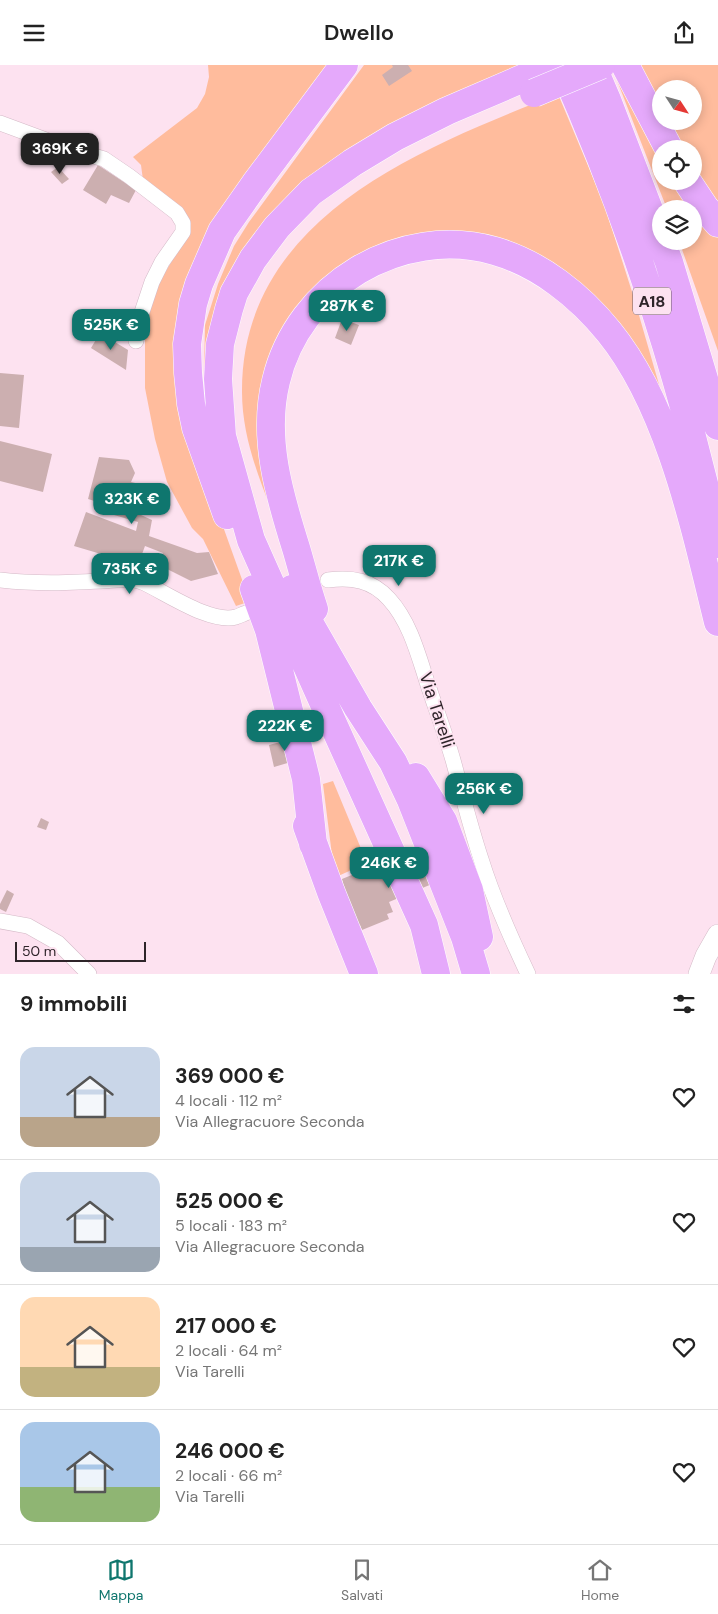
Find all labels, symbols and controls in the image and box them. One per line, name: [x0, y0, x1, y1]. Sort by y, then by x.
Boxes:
text: Dwello: [324, 18, 394, 47]
icon: menu: [20, 19, 48, 47]
icon: share: [670, 19, 698, 47]
north arrow: [652, 80, 702, 130]
map controls: [652, 80, 702, 250]
pin: 369K €: [19, 133, 101, 175]
text: 369K €: [32, 138, 88, 159]
button: locate: [652, 140, 702, 190]
button: layers: [652, 200, 702, 250]
road number: A18: [633, 287, 671, 315]
pin: 287K €: [306, 289, 388, 332]
text: 287K €: [320, 295, 374, 316]
pin: 525K €: [70, 309, 152, 351]
text: 525K €: [83, 314, 139, 335]
pin: 323K €: [91, 483, 173, 525]
text: 323K €: [104, 488, 160, 509]
pin: 217K €: [358, 545, 440, 587]
text: 217K €: [374, 550, 424, 571]
pin: 735K €: [89, 553, 171, 595]
text: 735K €: [103, 558, 157, 579]
street label: Via Tarelli: [413, 669, 461, 751]
pin: 222K €: [244, 709, 326, 752]
text: 222K €: [258, 715, 312, 736]
pin: 256K €: [443, 773, 525, 815]
text: 256K €: [456, 778, 512, 799]
pin: 246K €: [348, 847, 430, 889]
text: 246K €: [361, 852, 417, 873]
scale bar: [15, 939, 146, 962]
text: 50 m: [22, 942, 56, 960]
text: 9 immobili: [20, 990, 127, 1018]
icon: filters: [670, 990, 698, 1018]
text: 369 000 €: [175, 1062, 285, 1090]
icon: home: [60, 1067, 120, 1127]
icon: heart: [670, 1083, 698, 1111]
text: 4 locali · 112 m²: [175, 1090, 282, 1111]
text: Via Allegracuore Seconda: [175, 1111, 365, 1132]
text: 525 000 €: [175, 1187, 284, 1215]
icon: home: [60, 1192, 120, 1252]
icon: heart: [670, 1208, 698, 1236]
text: 5 locali · 183 m²: [175, 1215, 287, 1236]
text: Via Allegracuore Seconda: [175, 1236, 365, 1257]
text: 217 000 €: [175, 1312, 277, 1340]
icon: home: [60, 1317, 120, 1377]
icon: heart: [670, 1333, 698, 1361]
text: 2 locali · 64 m²: [175, 1340, 282, 1361]
text: Via Tarelli: [175, 1361, 245, 1382]
text: 246 000 €: [175, 1437, 285, 1465]
icon: home: [60, 1442, 120, 1502]
icon: heart: [670, 1458, 698, 1486]
text: 2 locali · 66 m²: [175, 1465, 282, 1486]
text: Via Tarelli: [175, 1486, 245, 1507]
tab: Mappa: [99, 1556, 143, 1604]
tab: Salvati: [341, 1556, 383, 1604]
tab: Home: [581, 1556, 619, 1604]

